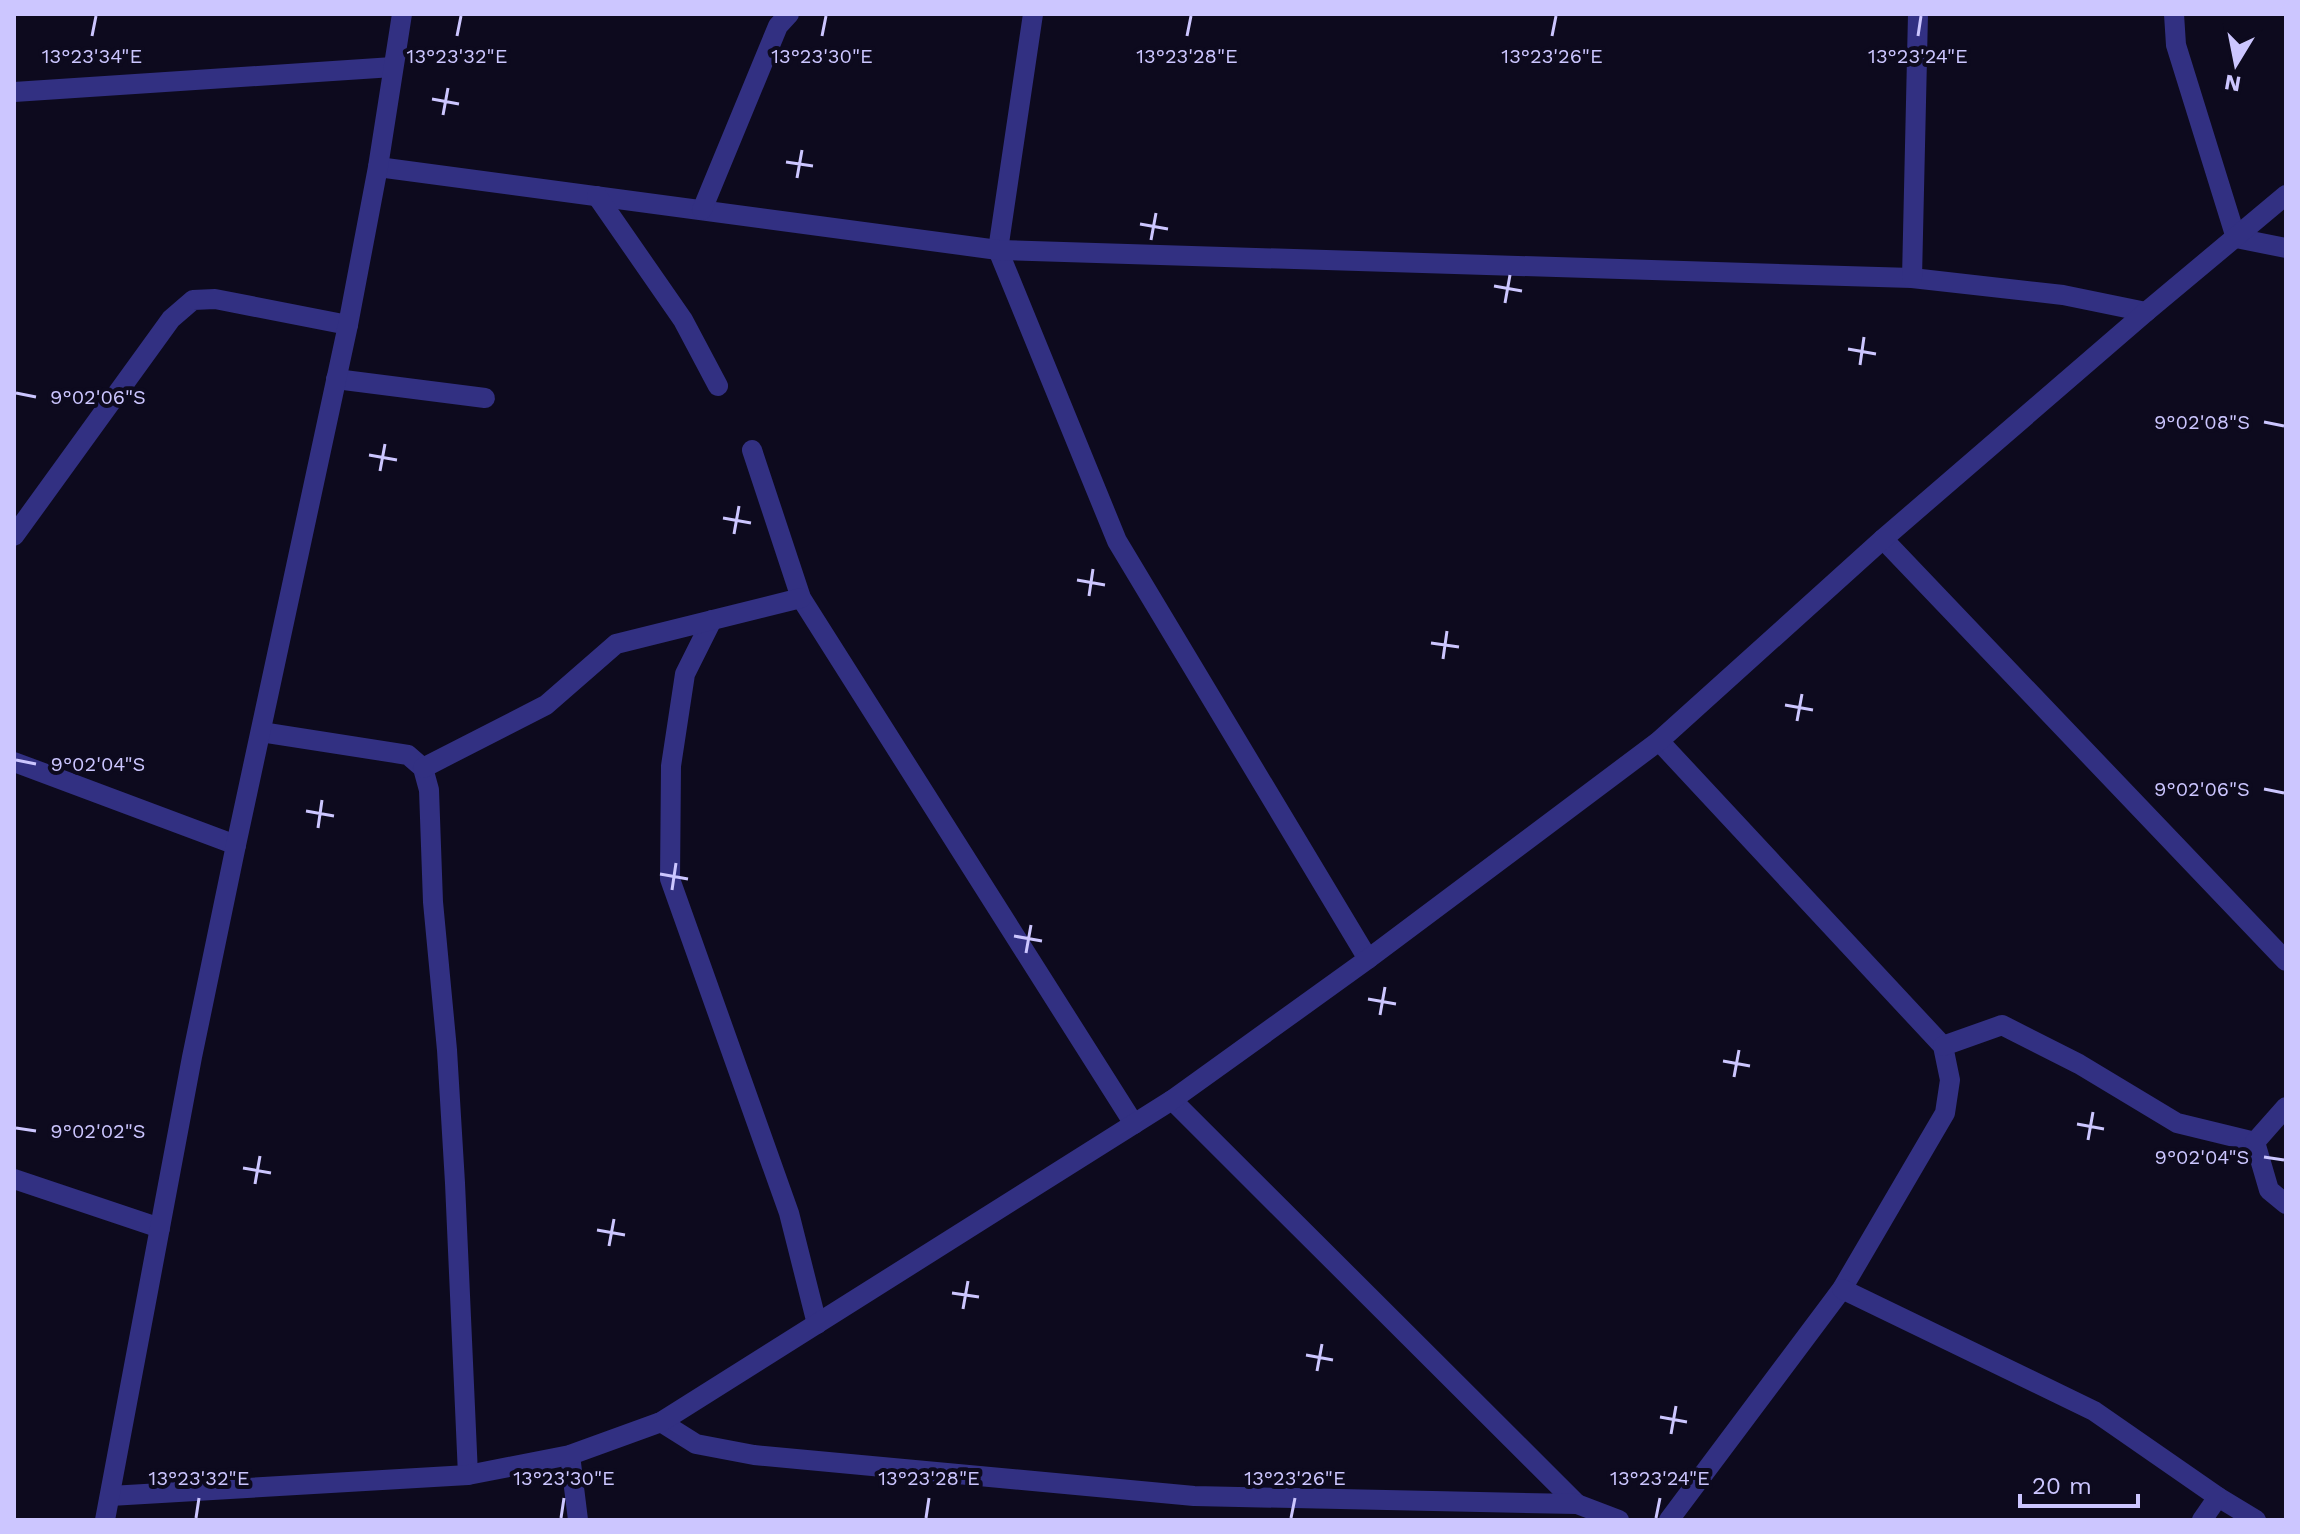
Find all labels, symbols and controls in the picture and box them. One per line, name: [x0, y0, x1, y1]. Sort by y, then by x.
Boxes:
north arrow: [2196, 24, 2276, 104]
text: 13°23'34"E: [42, 44, 142, 68]
text: 13°23'32"E: [407, 44, 507, 68]
text: 13°23'30"E: [771, 44, 873, 68]
text: 13°23'28"E: [1136, 44, 1238, 68]
text: 13°23'26"E: [1501, 44, 1603, 68]
text: 13°23'24"E: [1868, 44, 1968, 68]
text: N: [2222, 69, 2243, 97]
text: 9°02'06"S: [50, 385, 146, 409]
text: 9°02'08"S: [2154, 410, 2250, 434]
text: 9°02'04"S: [51, 752, 145, 776]
text: 9°02'06"S: [2154, 777, 2250, 801]
text: 9°02'02"S: [50, 1119, 146, 1143]
text: 9°02'04"S: [2155, 1145, 2249, 1169]
scale bar: [2020, 1458, 2138, 1508]
text: 13°23'32"E: [149, 1466, 249, 1490]
text: 13°23'30"E: [513, 1466, 615, 1490]
text: 13°23'28"E: [878, 1466, 980, 1490]
text: 13°23'26"E: [1244, 1466, 1346, 1490]
text: 13°23'24"E: [1610, 1466, 1710, 1490]
text: 20 m: [2032, 1472, 2092, 1500]

